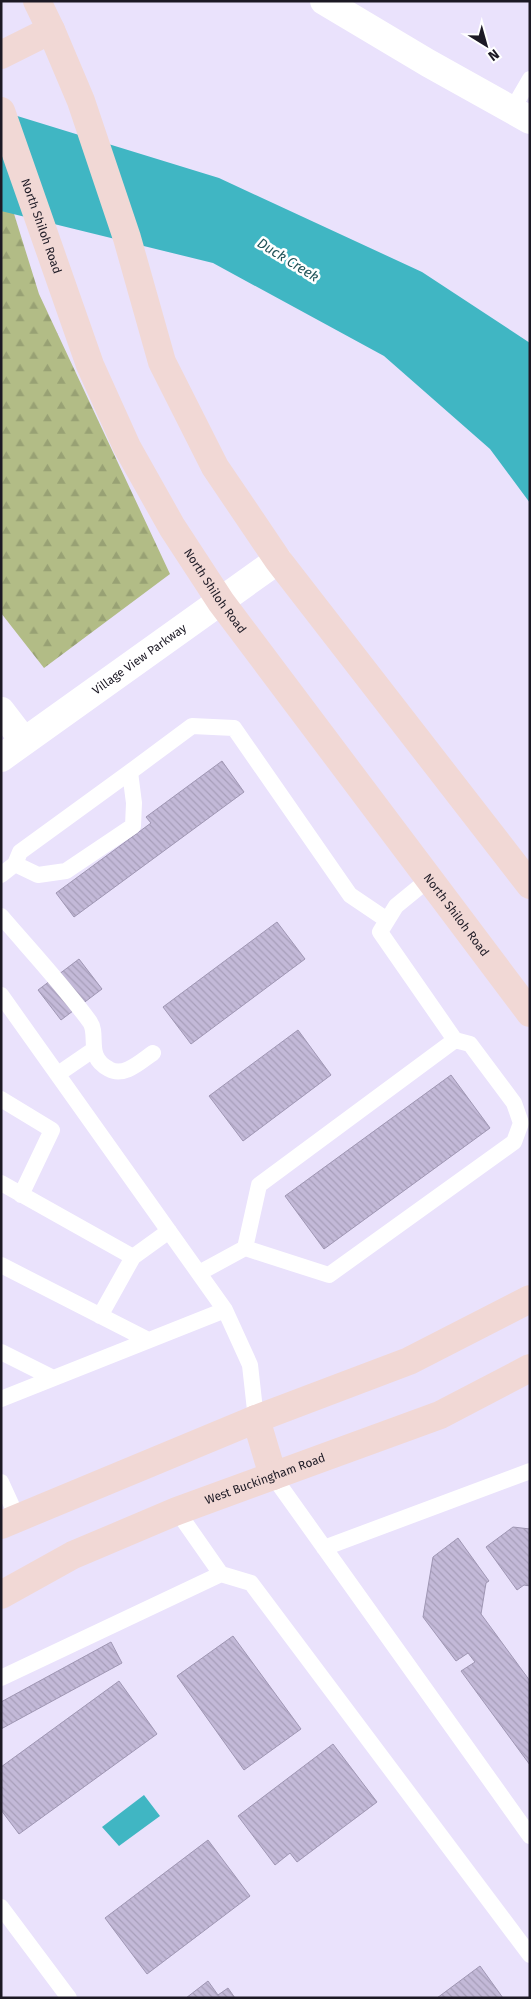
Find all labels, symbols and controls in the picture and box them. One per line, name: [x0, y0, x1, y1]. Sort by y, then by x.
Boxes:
north arrow: [461, 20, 511, 70]
text: N: [485, 45, 502, 65]
street label: North Shiloh Road: [18, 177, 64, 276]
water label: Duck Creek: [254, 234, 322, 286]
street label: North Shiloh Road: [181, 546, 249, 636]
street label: Village View Parkway: [90, 621, 189, 697]
street label: North Shiloh Road: [421, 871, 492, 959]
street label: West Buckingham Road: [203, 1450, 327, 1507]

